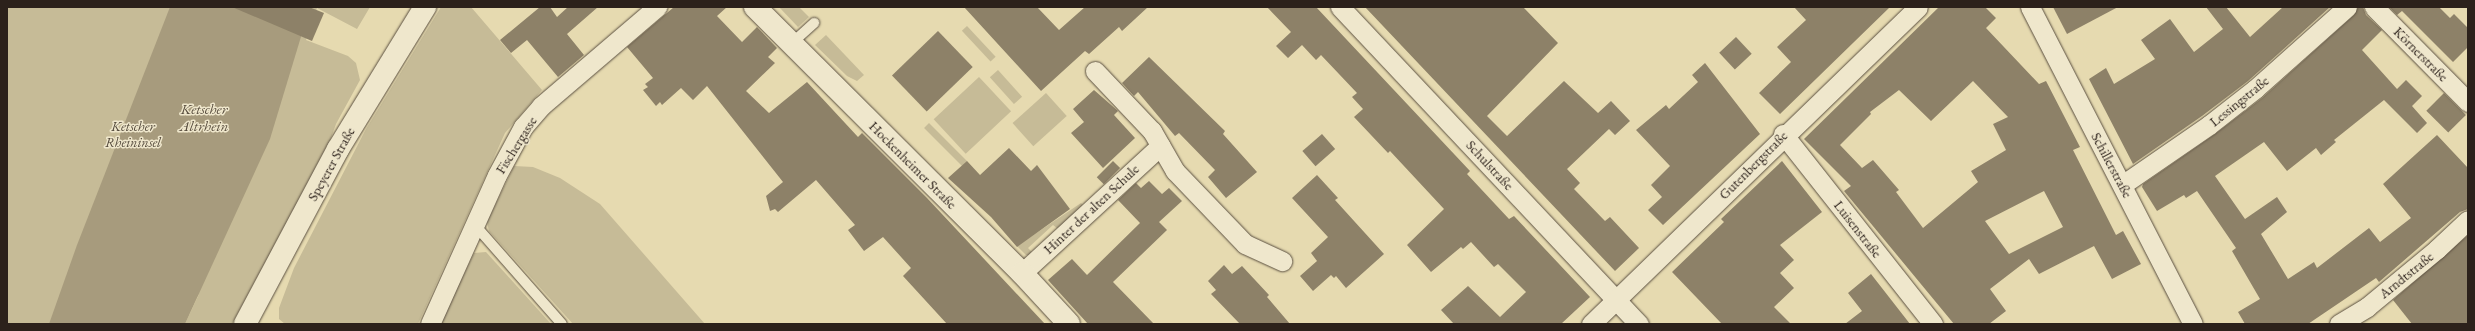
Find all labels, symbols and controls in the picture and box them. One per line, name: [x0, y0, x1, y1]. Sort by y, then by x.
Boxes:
street label: Körnerstraße: [2390, 23, 2452, 85]
street label: Lessingstraße: [2206, 72, 2272, 130]
water label: Ketscher Altrhein: [180, 99, 228, 134]
street label: Fischergasse: [492, 113, 540, 177]
park label: Ketscher Rheininsel: [105, 118, 161, 150]
street label: Hockenheimer Straße: [866, 118, 960, 212]
street label: Speyerer Straße: [304, 124, 358, 204]
street label: Gutenbergstraße: [1715, 127, 1791, 203]
street label: Schillerstraße: [2088, 130, 2136, 200]
street label: Schulstraße: [1463, 137, 1517, 193]
street label: Hinter der alten Schule: [1040, 161, 1142, 257]
street label: Luisenstraße: [1830, 197, 1886, 261]
street label: Arndtstraße: [2375, 248, 2437, 302]

